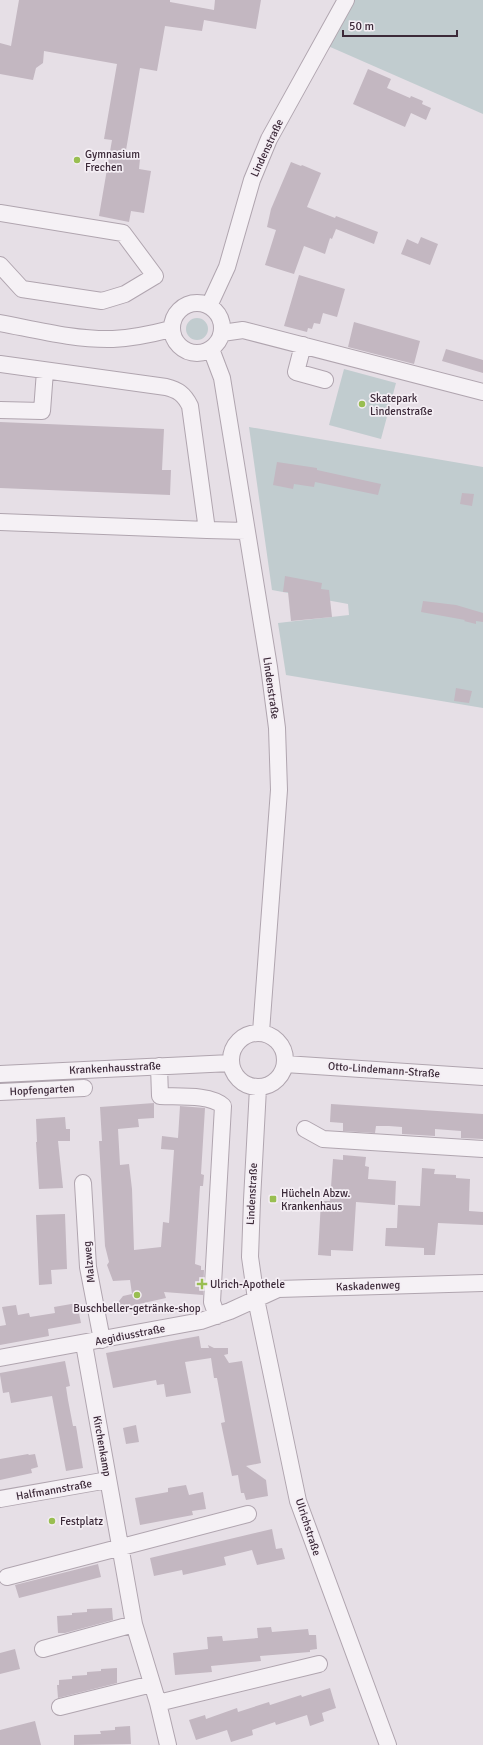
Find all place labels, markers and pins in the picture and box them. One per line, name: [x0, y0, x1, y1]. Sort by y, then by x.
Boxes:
place label: Gymnasium Frechen: [85, 148, 140, 174]
marker: Gymnasium Frechen: [72, 155, 82, 165]
place label: Skatepark Lindenstraße: [370, 392, 432, 418]
marker: Skatepark Lindenstraße: [357, 399, 367, 409]
place label: Hücheln Abzw. Krankenhaus: [281, 1187, 350, 1213]
marker: Hücheln Abzw. Krankenhaus: [268, 1194, 278, 1204]
place label: Ulrich-Apothele: [210, 1278, 285, 1291]
marker: Ulrich-Apothele: [197, 1279, 207, 1289]
marker: Buschbeller-getränke-shop: [132, 1290, 142, 1300]
place label: Buschbeller-getränke-shop: [73, 1302, 201, 1315]
place label: Festplatz: [60, 1515, 103, 1528]
marker: Festplatz: [47, 1516, 57, 1526]

